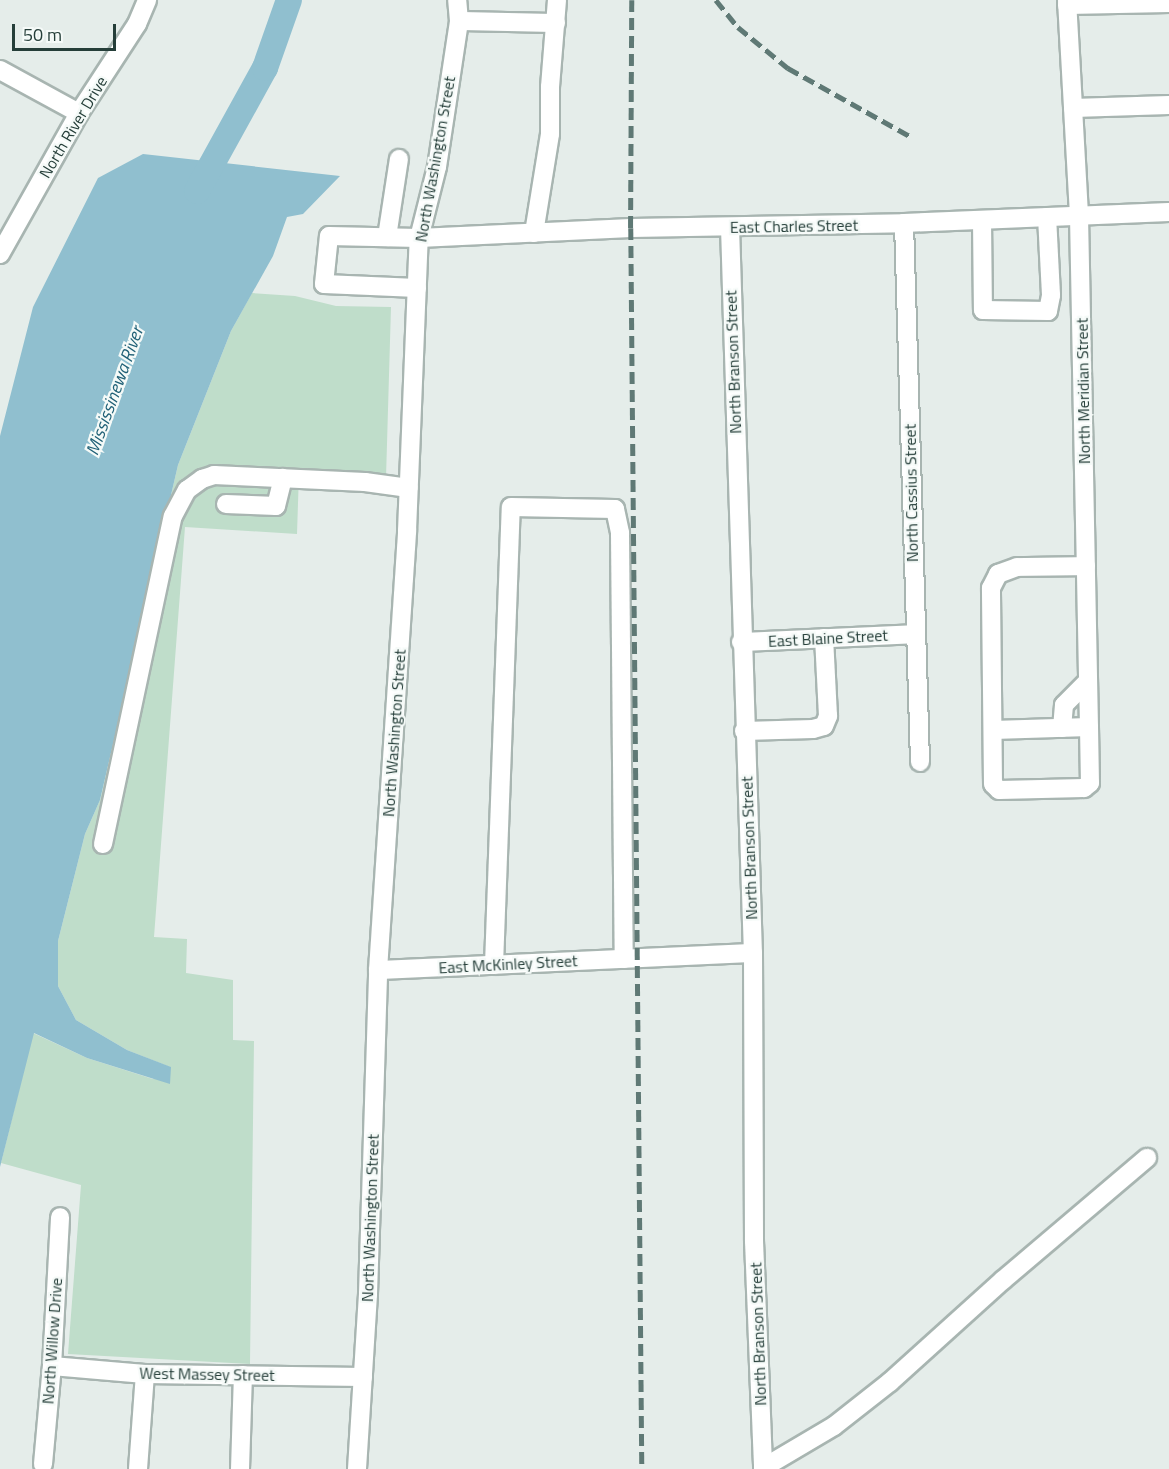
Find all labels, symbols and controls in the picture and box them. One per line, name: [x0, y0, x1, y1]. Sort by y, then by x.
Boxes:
scale bar: [15, 12, 118, 50]
text: 50 m: [23, 21, 62, 48]
street label: North River Drive: [35, 73, 111, 181]
street label: North Washington Street: [411, 75, 459, 243]
street label: East Charles Street: [730, 215, 858, 237]
street label: North Branson Street: [721, 290, 745, 434]
street label: North Meridian Street: [1072, 318, 1094, 464]
water label: Mississinewa River: [82, 324, 148, 458]
street label: North Cassius Street: [900, 424, 922, 562]
street label: East Blaine Street: [768, 625, 888, 651]
street label: North Washington Street: [379, 648, 409, 818]
street label: North Branson Street: [737, 776, 761, 920]
street label: East McKinley Street: [438, 951, 578, 977]
street label: North Washington Street: [357, 1134, 383, 1302]
street label: North Branson Street: [746, 1262, 770, 1406]
street label: North Willow Drive: [38, 1277, 66, 1405]
street label: West Massey Street: [139, 1363, 275, 1385]

